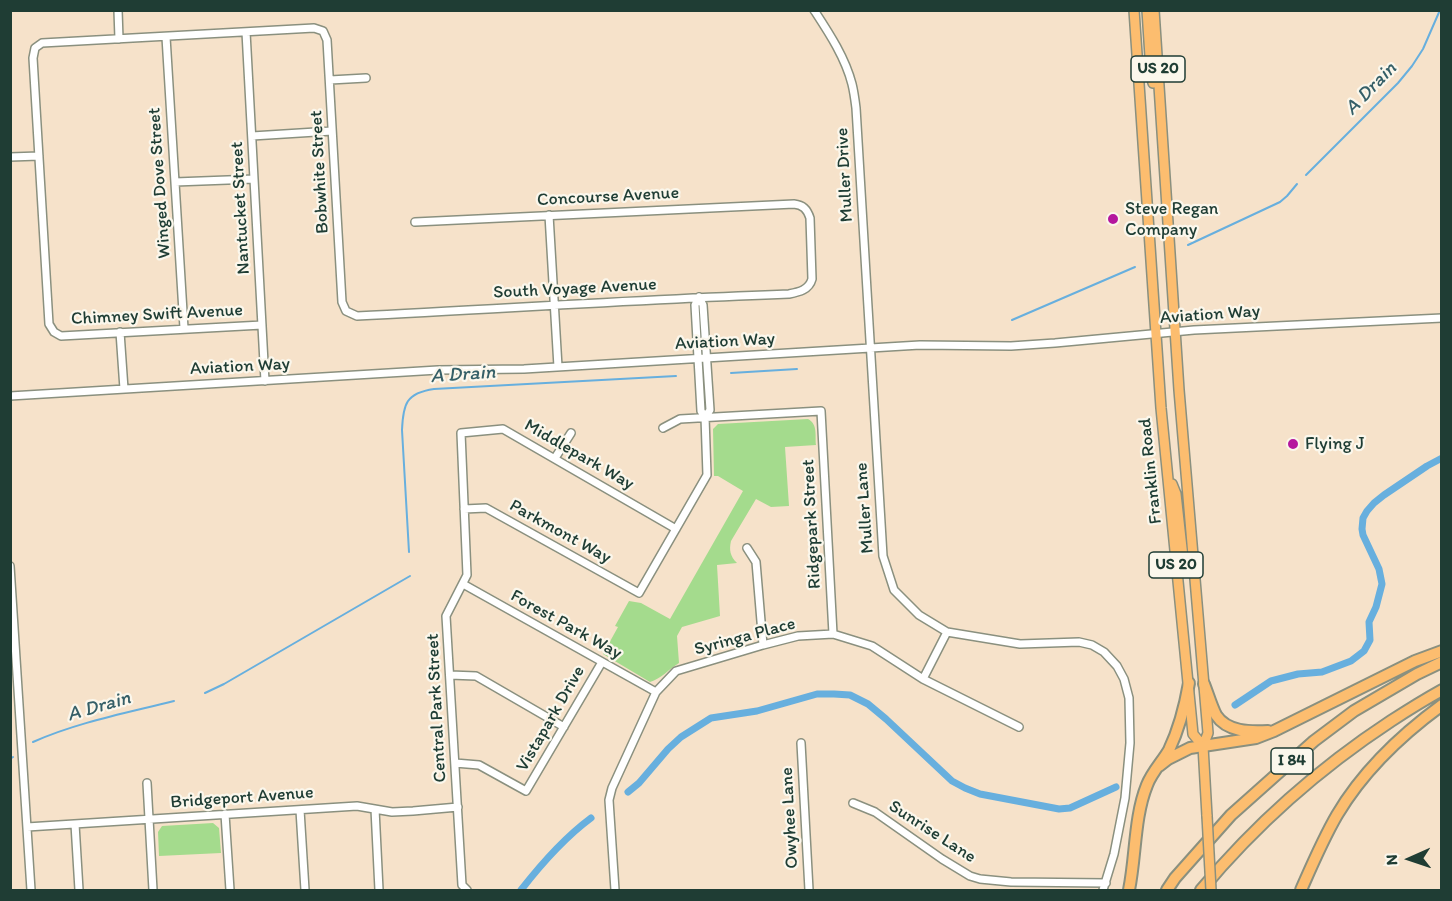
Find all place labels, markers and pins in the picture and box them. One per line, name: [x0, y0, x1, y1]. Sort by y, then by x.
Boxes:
place label: Steve Regan Company: [1125, 198, 1218, 240]
marker: Steve Regan Company: [1106, 212, 1120, 226]
place label: Flying J: [1305, 433, 1365, 455]
marker: Flying J: [1286, 437, 1300, 451]

